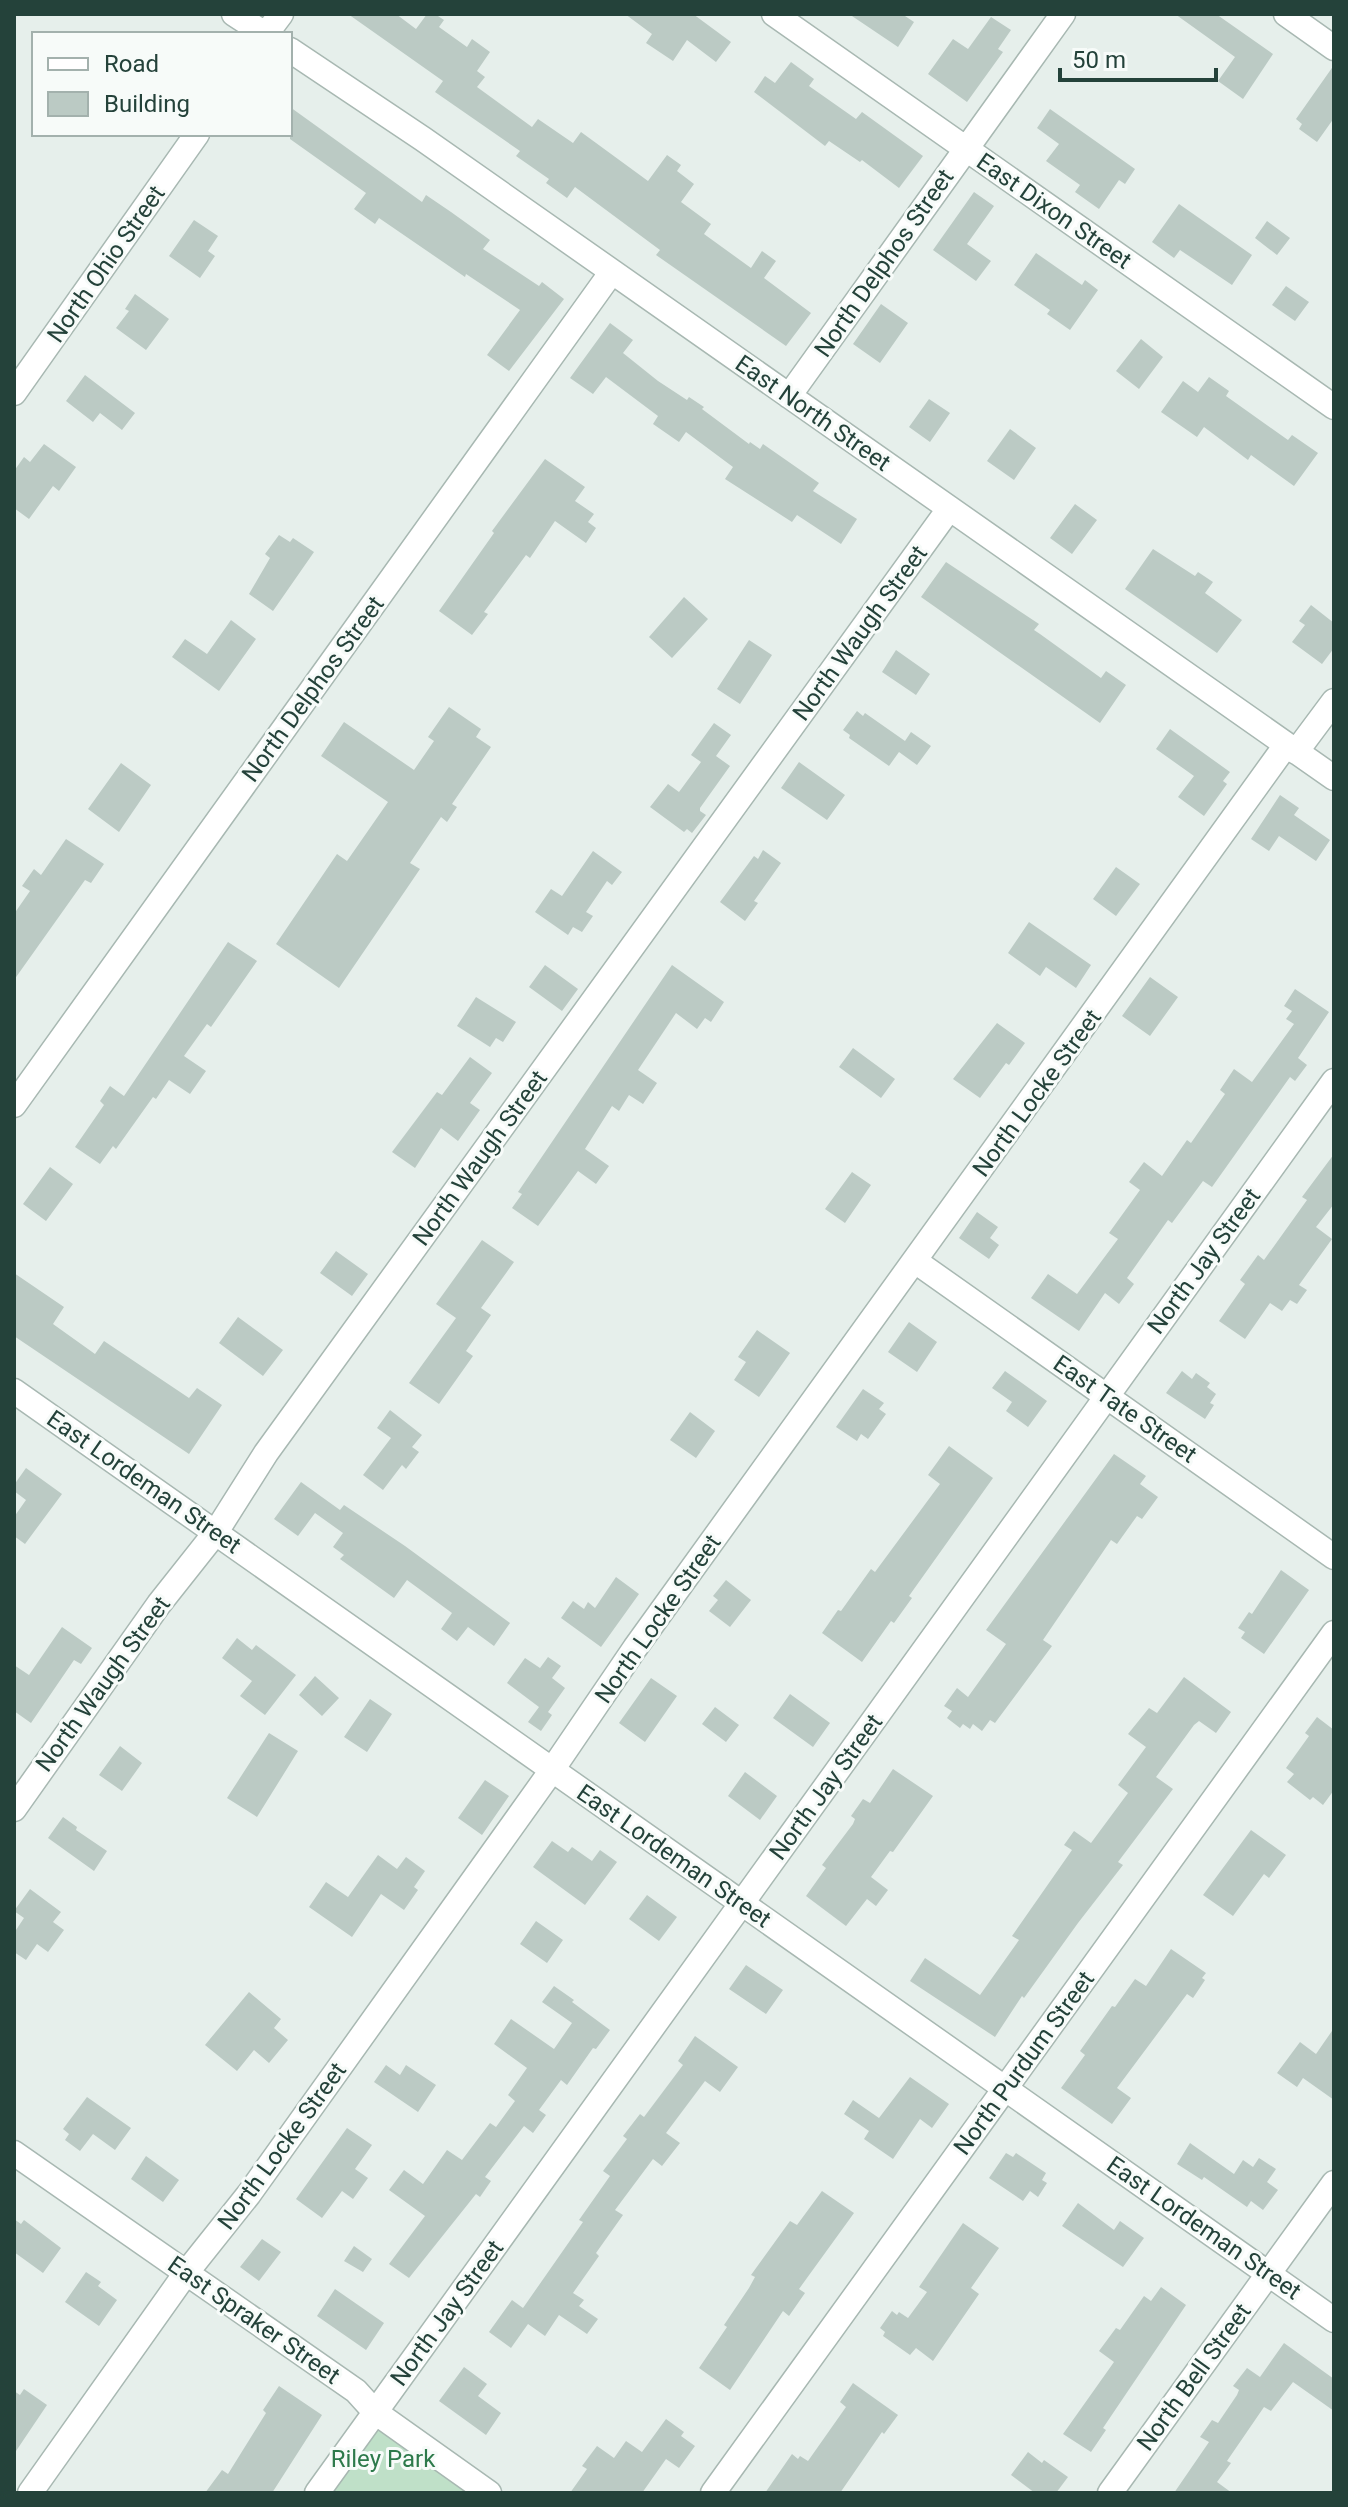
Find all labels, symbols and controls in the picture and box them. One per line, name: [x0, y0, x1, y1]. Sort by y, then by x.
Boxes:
legend: [32, 32, 292, 136]
scale bar: [1060, 32, 1216, 82]
text: 50 m: [1072, 46, 1126, 74]
text: Road: [104, 50, 159, 78]
text: Building: [104, 90, 190, 118]
street label: East Dixon Street: [971, 147, 1137, 275]
street label: North Delphos Street: [809, 164, 959, 362]
street label: North Ohio Street: [41, 180, 171, 348]
street label: East North Street: [730, 349, 896, 477]
street label: North Waugh Street: [787, 540, 933, 726]
street label: North Delphos Street: [236, 590, 390, 787]
street label: North Locke Street: [967, 1004, 1107, 1182]
street label: North Waugh Street: [407, 1065, 553, 1251]
street label: North Jay Street: [1142, 1183, 1266, 1339]
street label: East Tate Street: [1048, 1349, 1202, 1469]
street label: East Lordeman Street: [42, 1404, 246, 1560]
street label: North Locke Street: [589, 1529, 727, 1709]
street label: North Waugh Street: [30, 1591, 176, 1777]
street label: North Jay Street: [764, 1709, 888, 1865]
street label: East Lordeman Street: [572, 1778, 776, 1934]
street label: North Purdum Street: [948, 1966, 1100, 2160]
street label: North Locke Street: [212, 2057, 352, 2235]
street label: East Lordeman Street: [1102, 2150, 1306, 2306]
street label: North Jay Street: [385, 2235, 509, 2391]
street label: East Spraker Street: [163, 2250, 345, 2390]
street label: North Bell Street: [1131, 2298, 1257, 2456]
park label: Riley Park: [331, 2445, 436, 2473]

